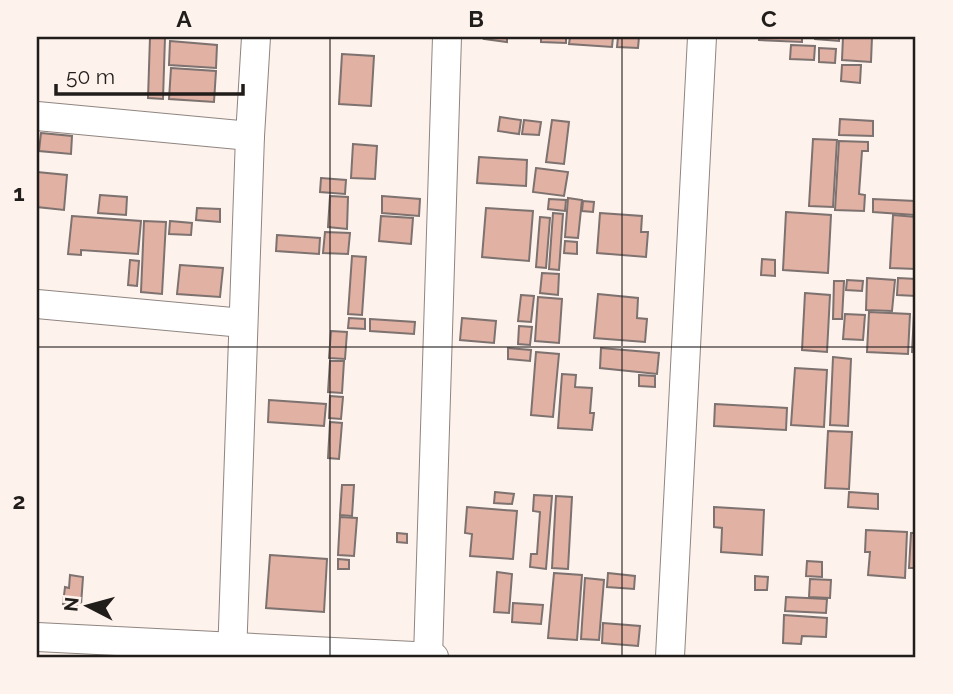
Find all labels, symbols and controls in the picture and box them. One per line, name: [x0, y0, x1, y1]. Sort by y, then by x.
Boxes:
text: A: [176, 5, 192, 32]
text: B: [468, 5, 484, 32]
text: C: [761, 5, 777, 32]
scale bar: [56, 52, 243, 96]
text: 50 m: [66, 64, 115, 89]
text: 1: [13, 179, 25, 206]
text: 2: [13, 487, 25, 514]
north arrow: [52, 572, 122, 642]
text: N: [59, 596, 83, 613]

